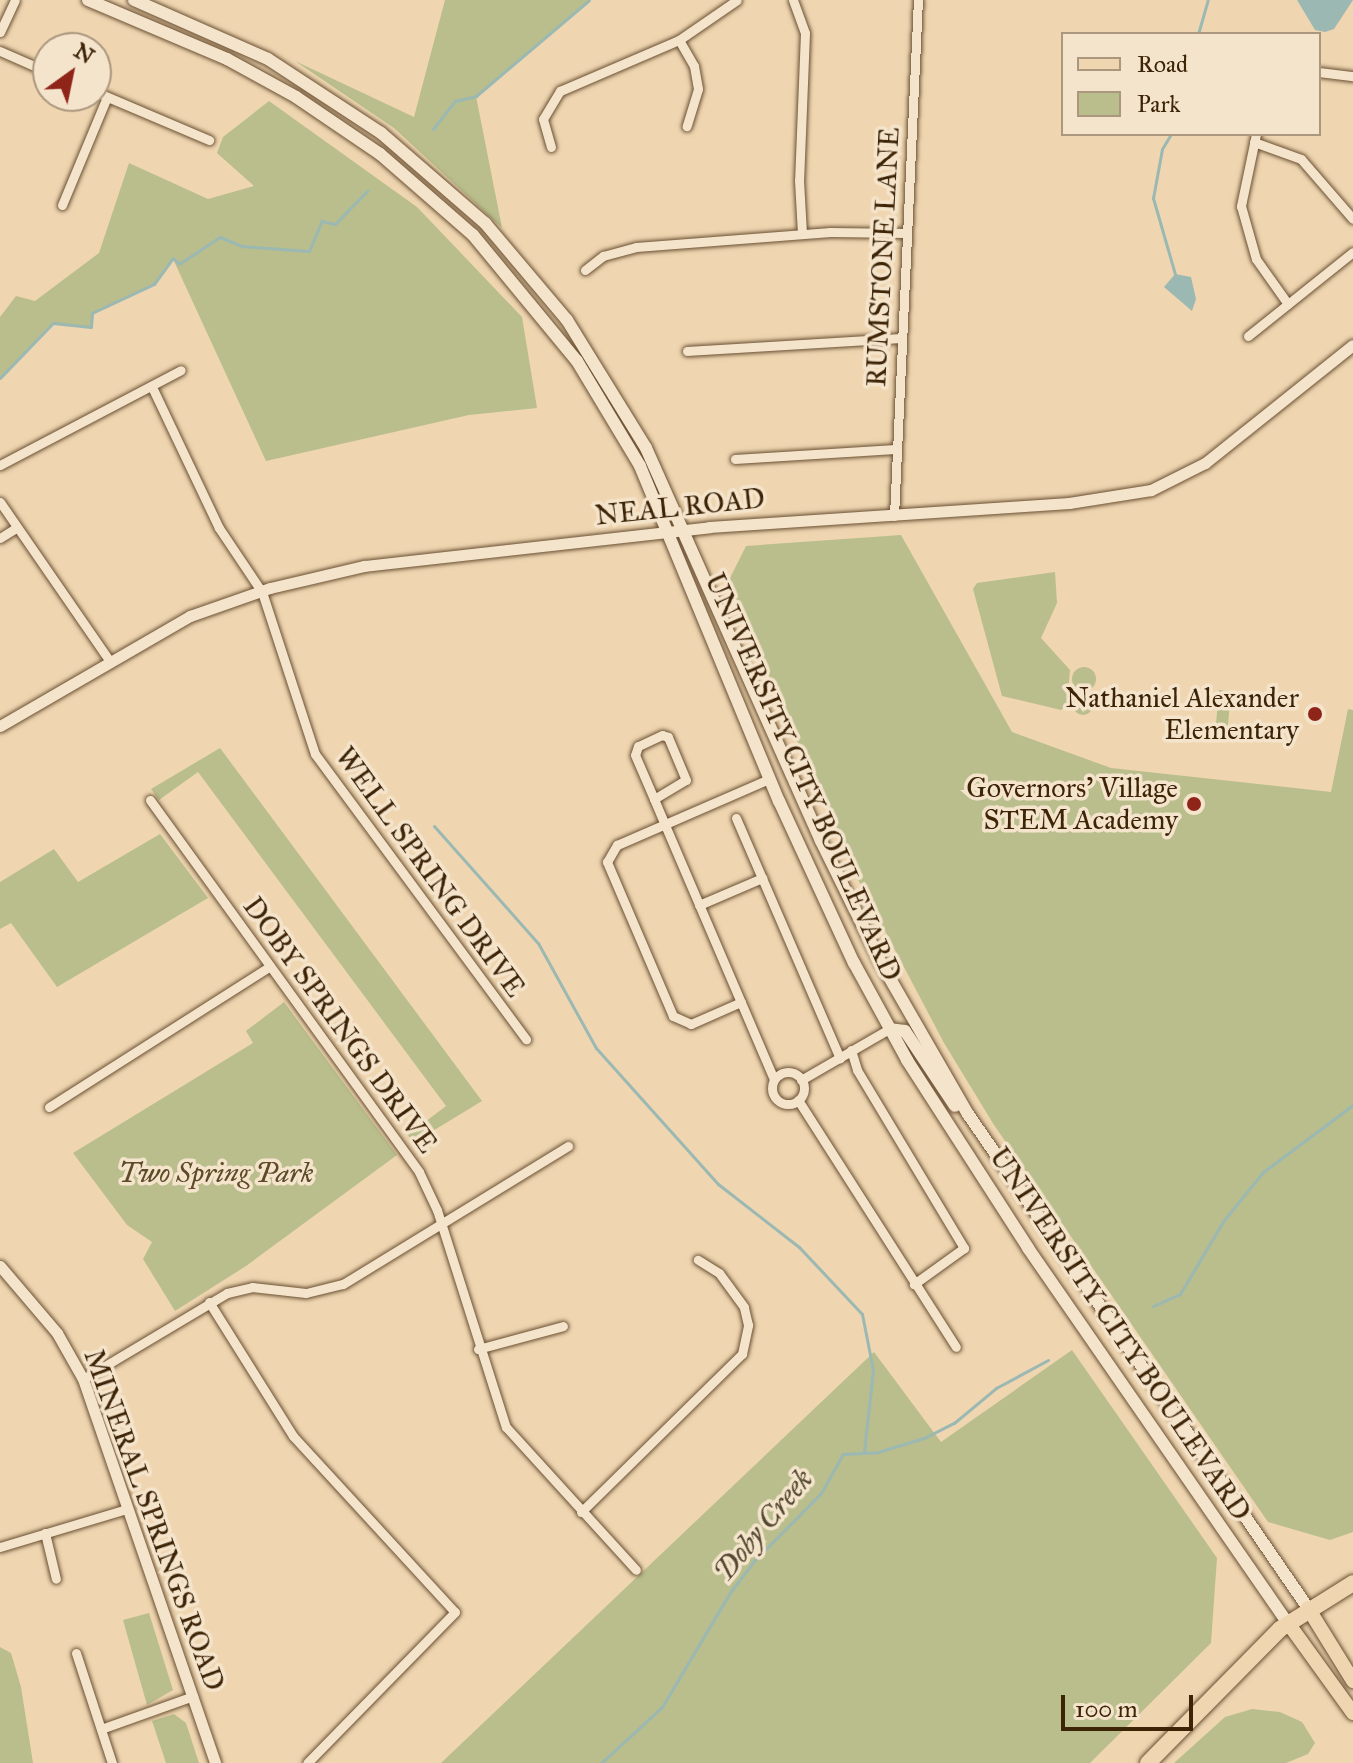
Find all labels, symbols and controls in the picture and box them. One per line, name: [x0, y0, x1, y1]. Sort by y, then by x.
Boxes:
north arrow: [32, 32, 112, 112]
legend: [1061, 32, 1321, 136]
text: N: [69, 37, 99, 70]
text: Road: [1137, 49, 1188, 79]
text: Park: [1137, 89, 1180, 119]
street label: RUMSTONE LANE: [859, 126, 907, 388]
street label: NEAL ROAD: [593, 481, 767, 533]
street label: UNIVERSITY CITY BOULEVARD: [698, 568, 908, 986]
place label: Nathaniel Alexander Elementary: [1065, 681, 1299, 747]
marker: Nathaniel Alexander Elementary: [1306, 705, 1324, 723]
street label: WELL SPRING DRIVE: [328, 740, 532, 1004]
place label: Governors' Village STEM Academy: [966, 771, 1178, 837]
marker: Governors' Village STEM Academy: [1185, 795, 1203, 813]
street label: DOBY SPRINGS DRIVE: [236, 891, 444, 1159]
street label: UNIVERSITY CITY BOULEVARD: [982, 1141, 1258, 1527]
park label: Two Spring Park: [118, 1156, 314, 1190]
street label: MINERAL SPRINGS ROAD: [76, 1345, 232, 1695]
water label: Doby Creek: [706, 1461, 820, 1589]
scale bar: [1065, 1679, 1197, 1729]
text: 100 m: [1075, 1694, 1138, 1724]

